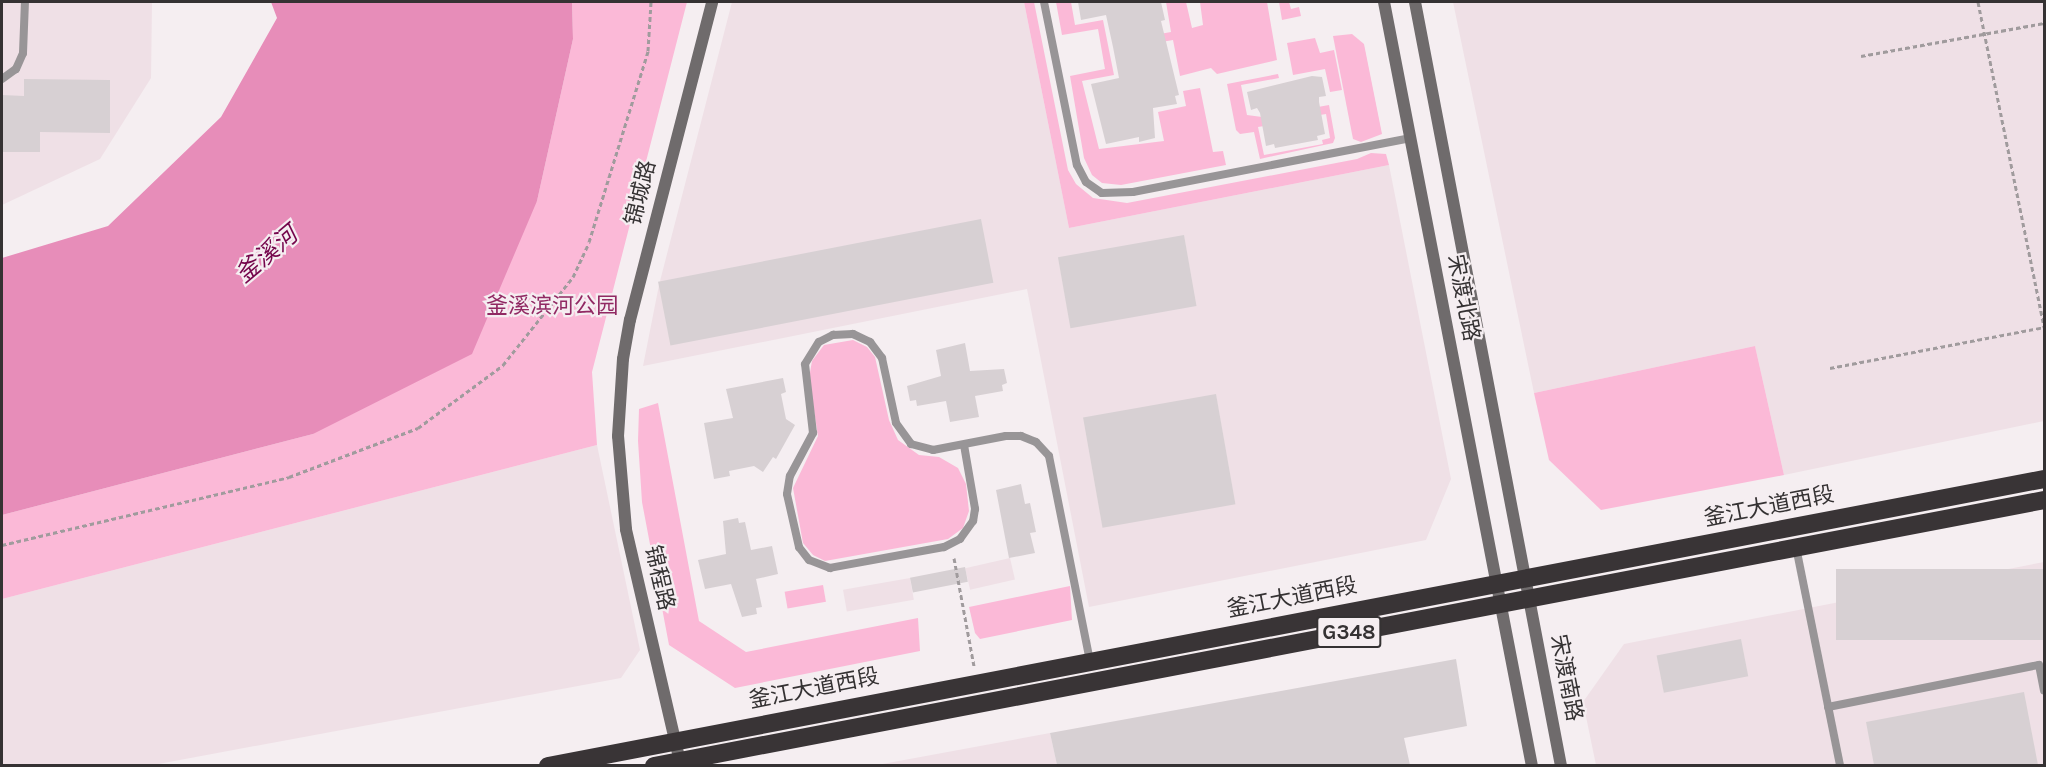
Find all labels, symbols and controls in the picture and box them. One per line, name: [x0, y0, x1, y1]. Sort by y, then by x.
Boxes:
street label: 锦城路: [620, 158, 662, 228]
water label: 釜溪河: [230, 221, 304, 289]
street label: 宋渡北路: [1442, 252, 1484, 344]
park label: 釜溪滨河公园: [486, 294, 618, 320]
street label: 釜江大道西段: [1702, 481, 1836, 533]
street label: 锦程路: [639, 543, 679, 613]
street label: 釜江大道西段: [1225, 572, 1359, 624]
road number: G348: [1316, 614, 1382, 650]
street label: 宋渡南路: [1545, 632, 1587, 724]
street label: 釜江大道西段: [747, 663, 881, 715]

